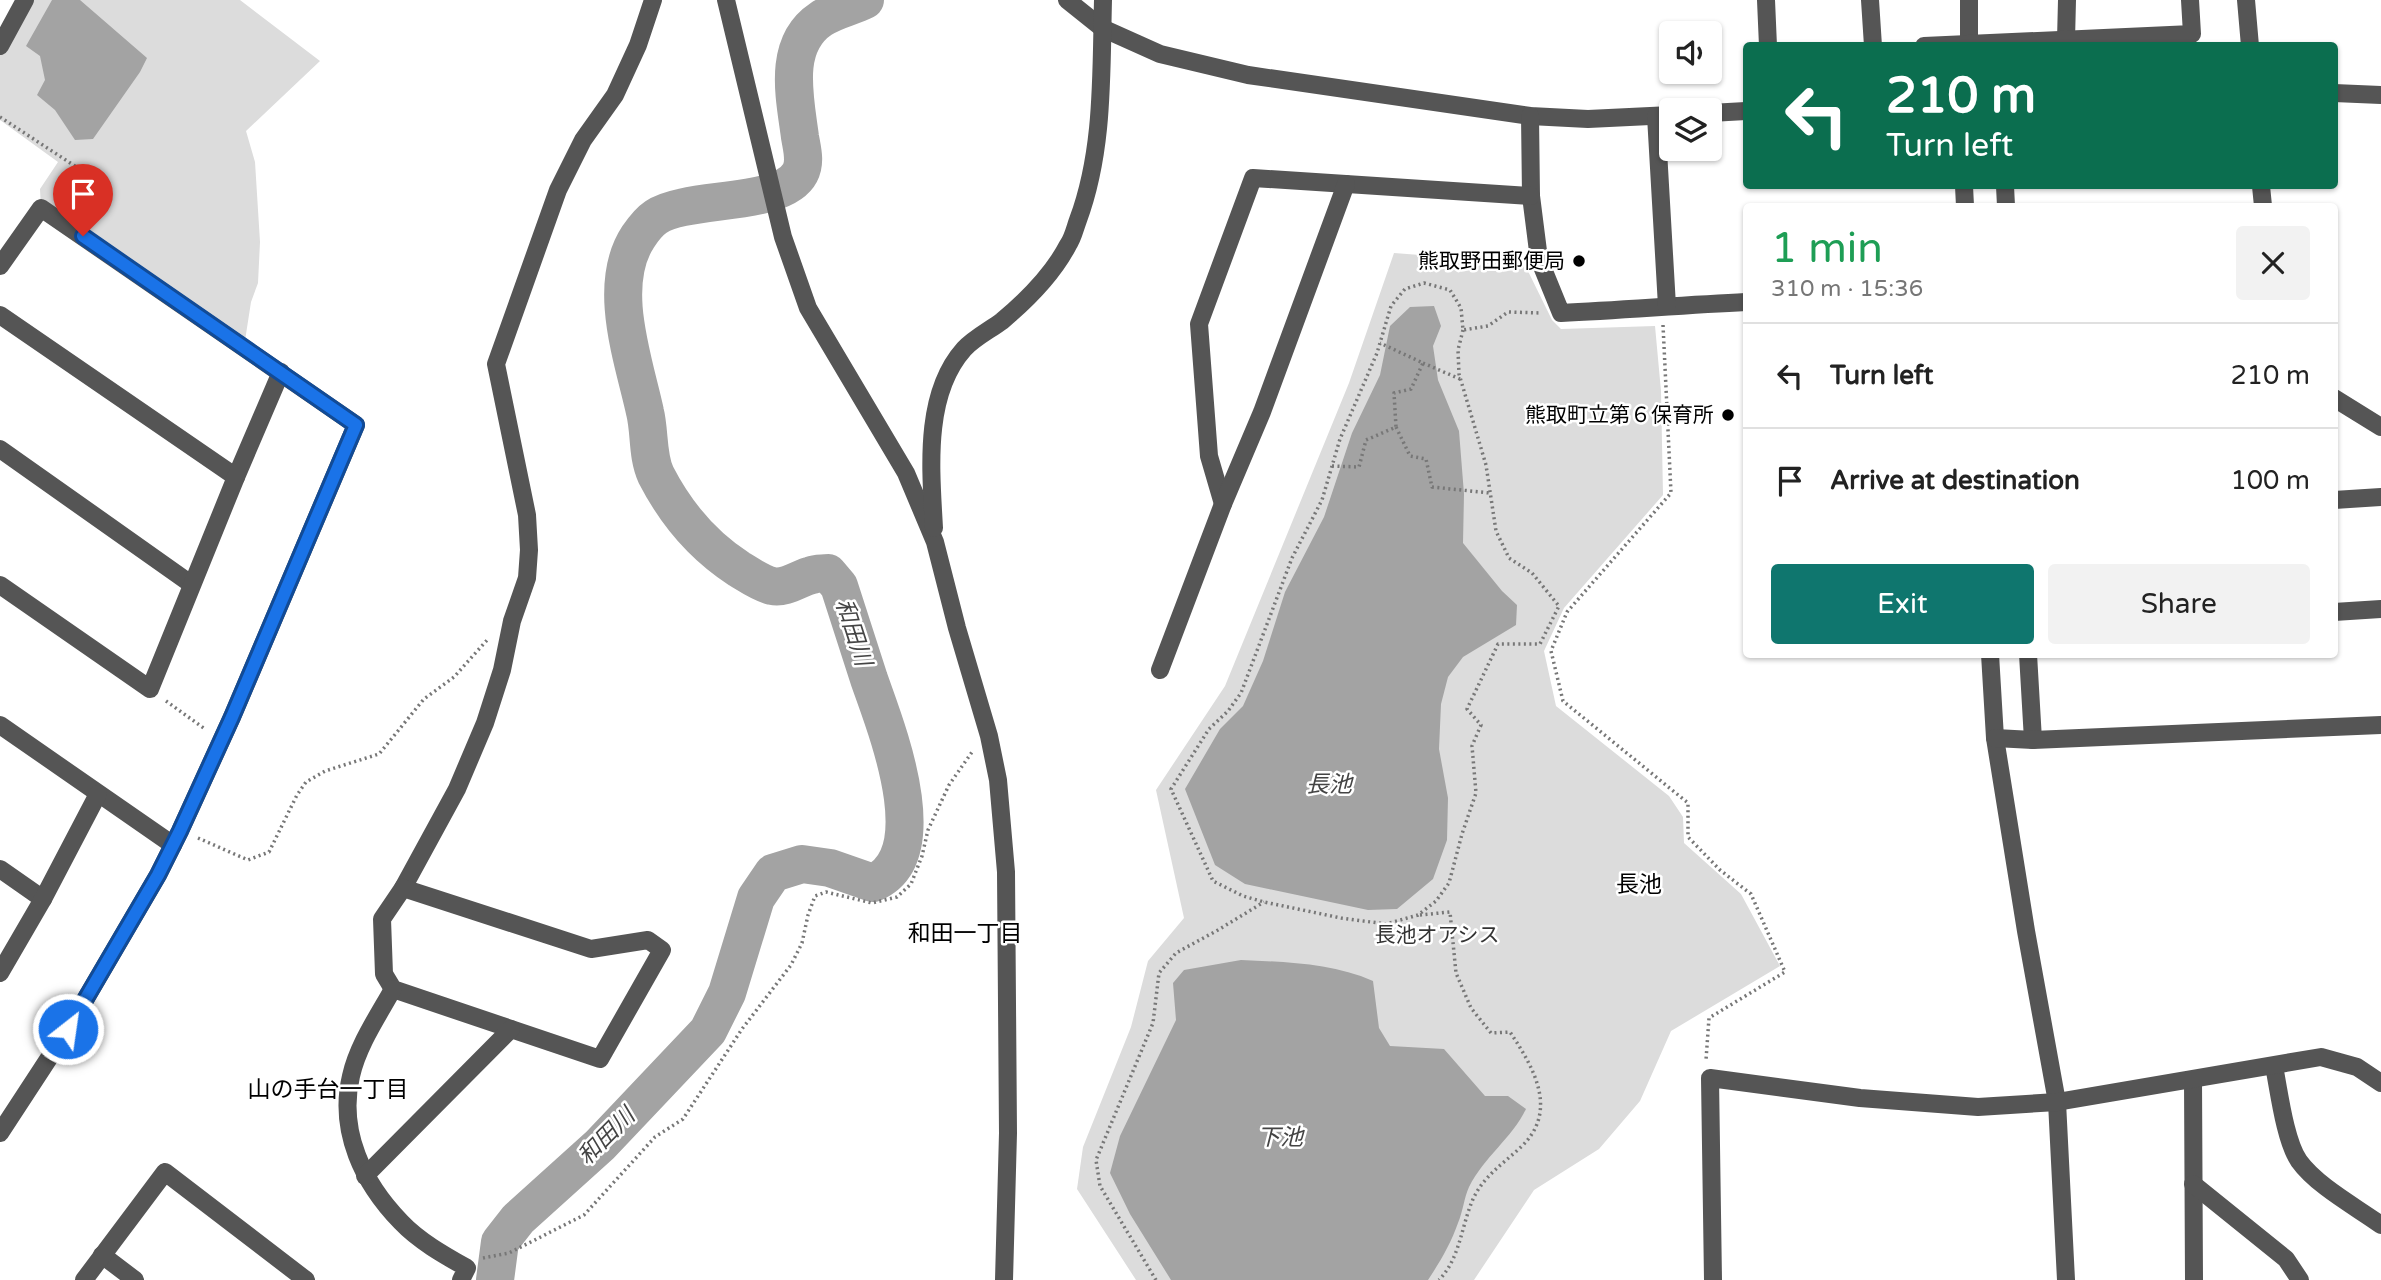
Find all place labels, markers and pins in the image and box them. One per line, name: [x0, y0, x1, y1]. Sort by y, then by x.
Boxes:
pin: [53, 164, 113, 236]
place label: 熊取野田郵便局: [1418, 249, 1565, 274]
marker: 熊取野田郵便局: [1571, 253, 1587, 269]
place label: 熊取町立第６保育所: [1525, 403, 1714, 428]
marker: 熊取町立第６保育所: [1720, 407, 1736, 423]

